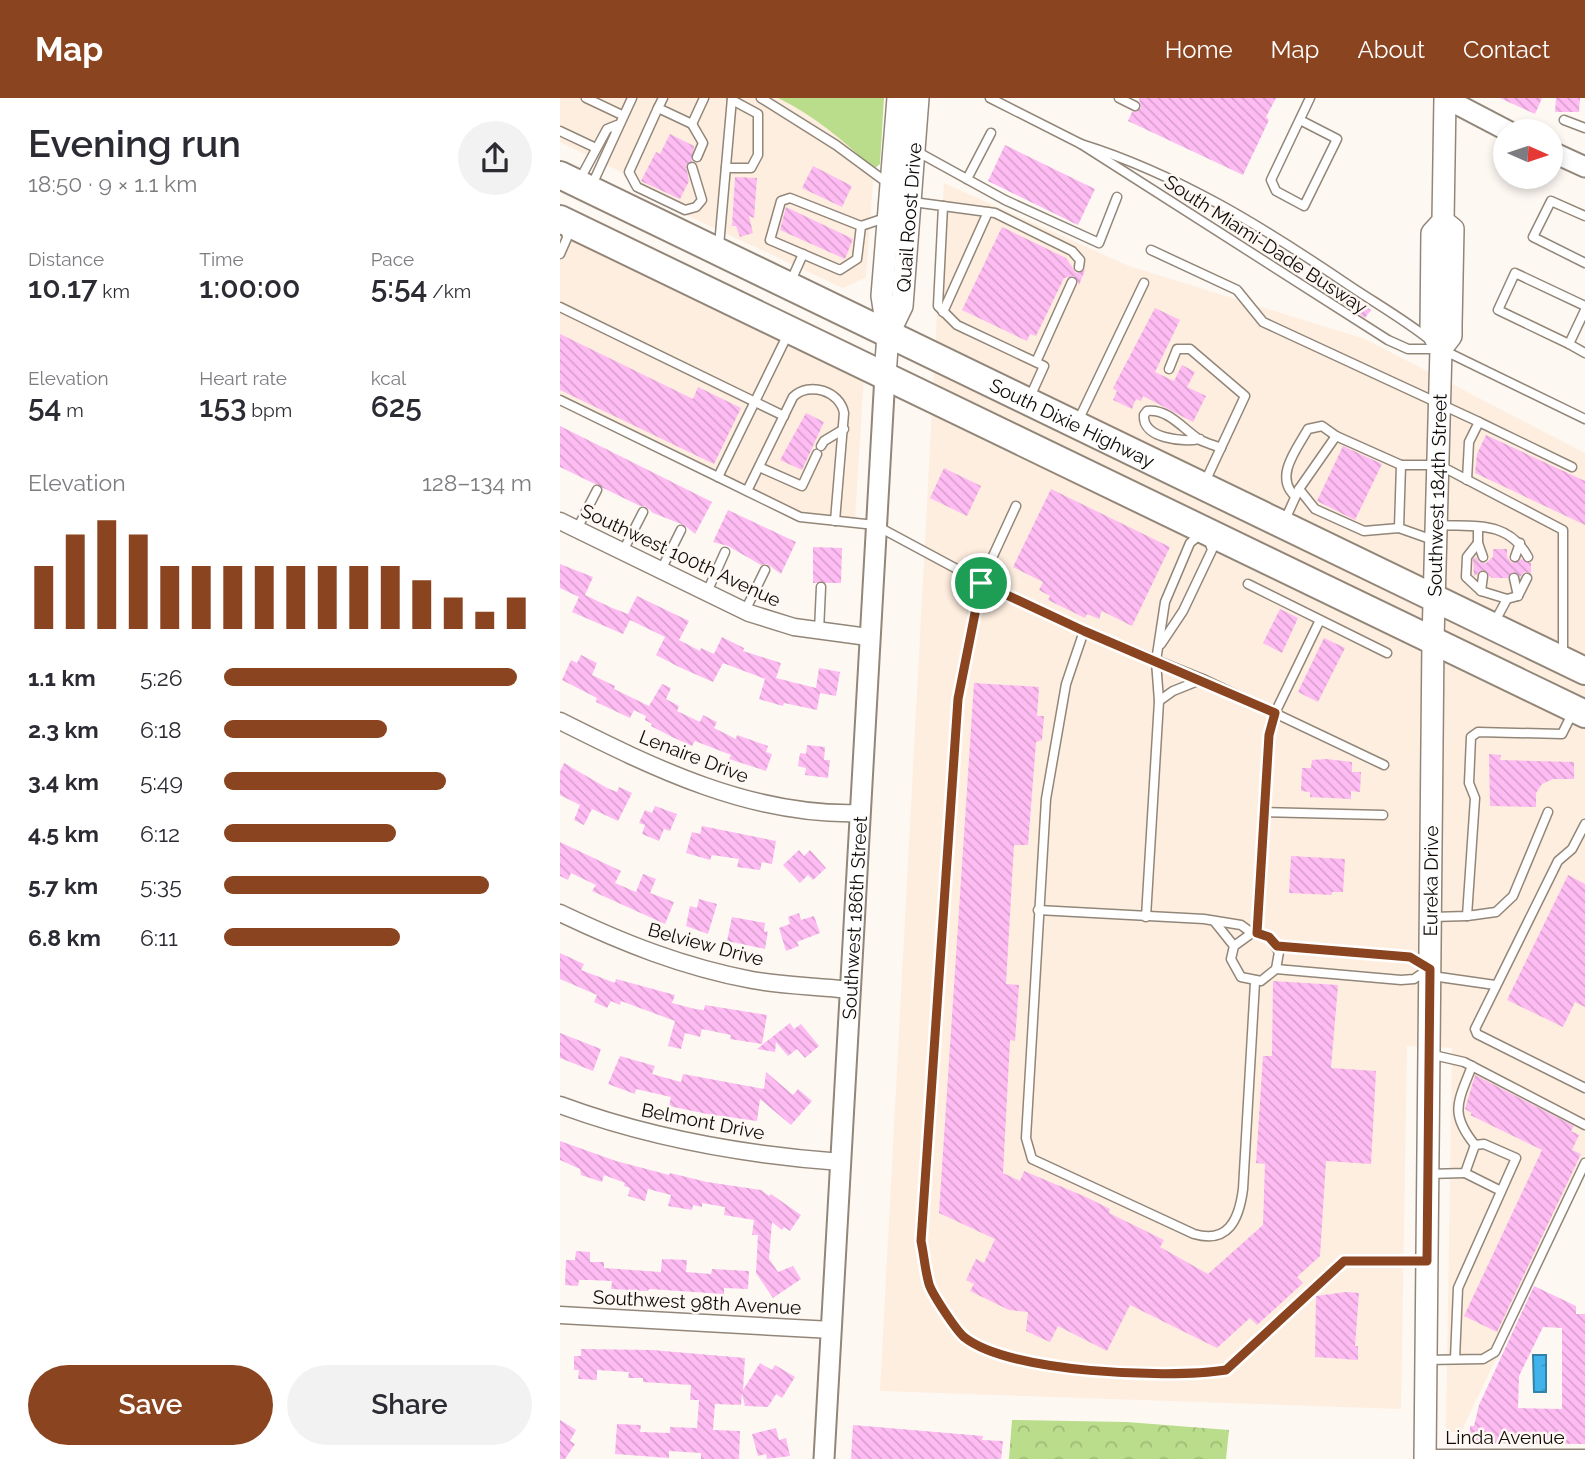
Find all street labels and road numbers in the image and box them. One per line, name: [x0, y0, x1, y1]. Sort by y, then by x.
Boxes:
street label: Quail Roost Drive: [892, 142, 926, 293]
street label: South Miami-Dade Busway: [1160, 170, 1372, 318]
street label: South Dixie Highway: [986, 374, 1158, 472]
street label: Southwest 184th Street: [1423, 393, 1451, 597]
street label: Southwest 100th Avenue: [578, 499, 784, 611]
street label: Lenaire Drive: [636, 725, 752, 787]
street label: Southwest 186th Street: [838, 815, 871, 1020]
street label: Eureka Drive: [1419, 826, 1442, 937]
street label: Belview Drive: [646, 918, 766, 970]
street label: Belmont Drive: [639, 1098, 767, 1144]
street label: Southwest 98th Avenue: [592, 1286, 802, 1318]
street label: Linda Avenue: [1445, 1426, 1565, 1448]

